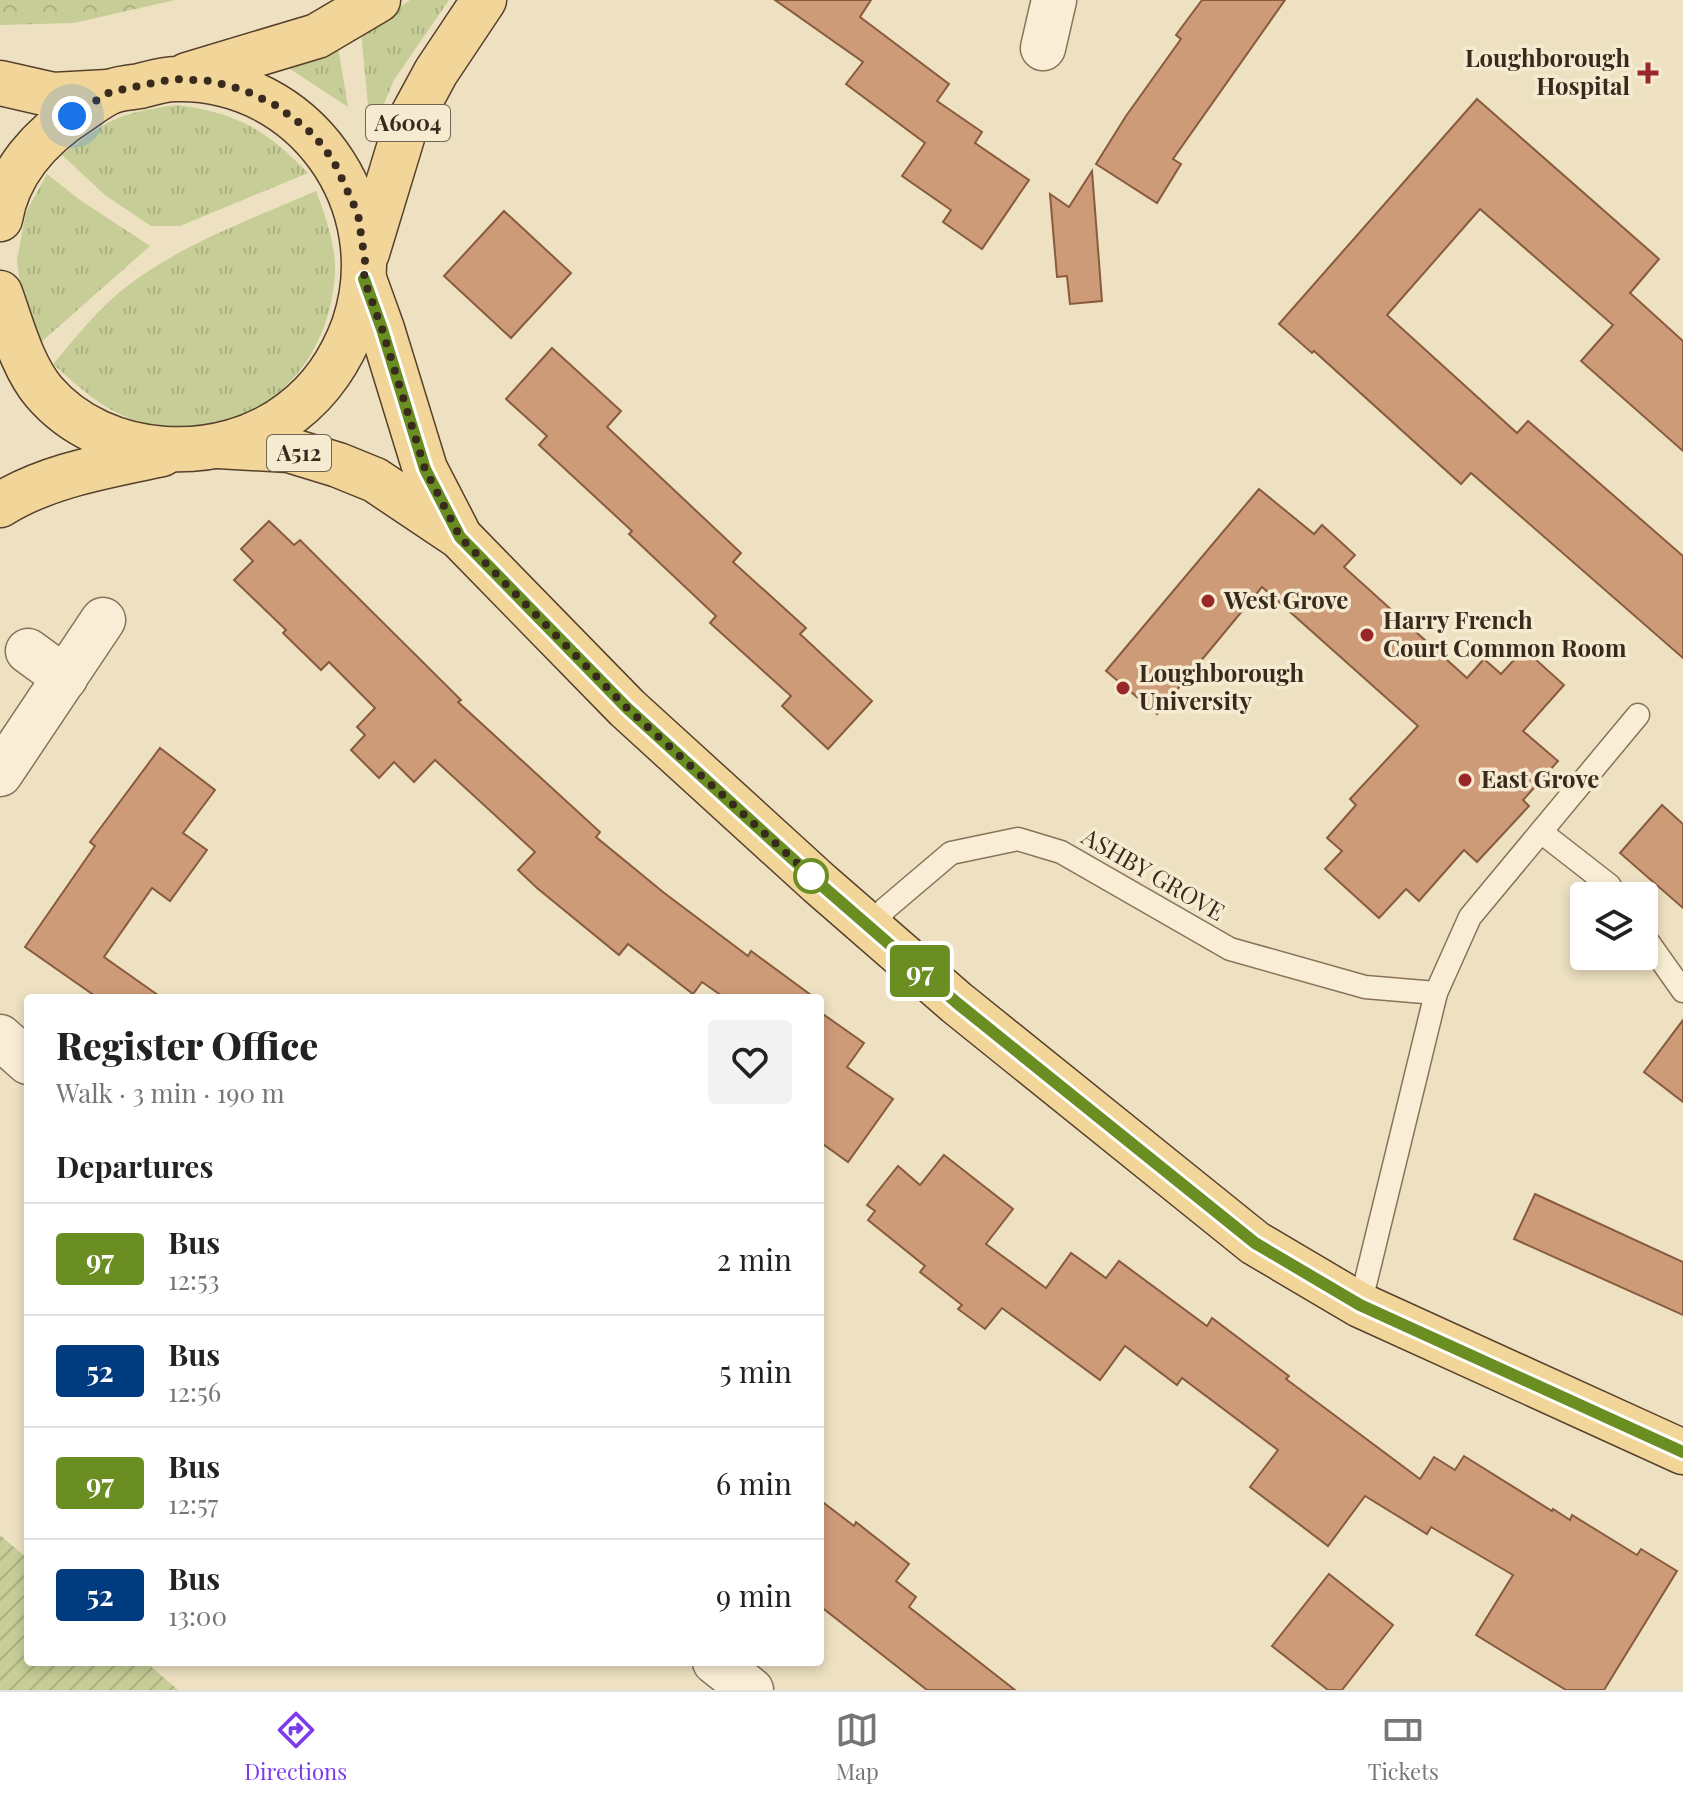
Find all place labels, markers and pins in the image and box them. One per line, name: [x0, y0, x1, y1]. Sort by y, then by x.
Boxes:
place label: Loughborough Hospital: [1465, 41, 1631, 101]
marker: Loughborough Hospital: [1637, 62, 1659, 84]
place label: West Grove: [1223, 583, 1348, 615]
marker: West Grove: [1199, 592, 1217, 610]
place label: Harry French Court Common Room: [1383, 603, 1627, 663]
marker: Harry French Court Common Room: [1358, 626, 1376, 644]
place label: Loughborough University: [1139, 656, 1305, 716]
marker: Loughborough University: [1114, 679, 1132, 697]
place label: East Grove: [1481, 762, 1599, 794]
marker: East Grove: [1456, 771, 1474, 789]
unlabelled marker: [794, 859, 828, 893]

